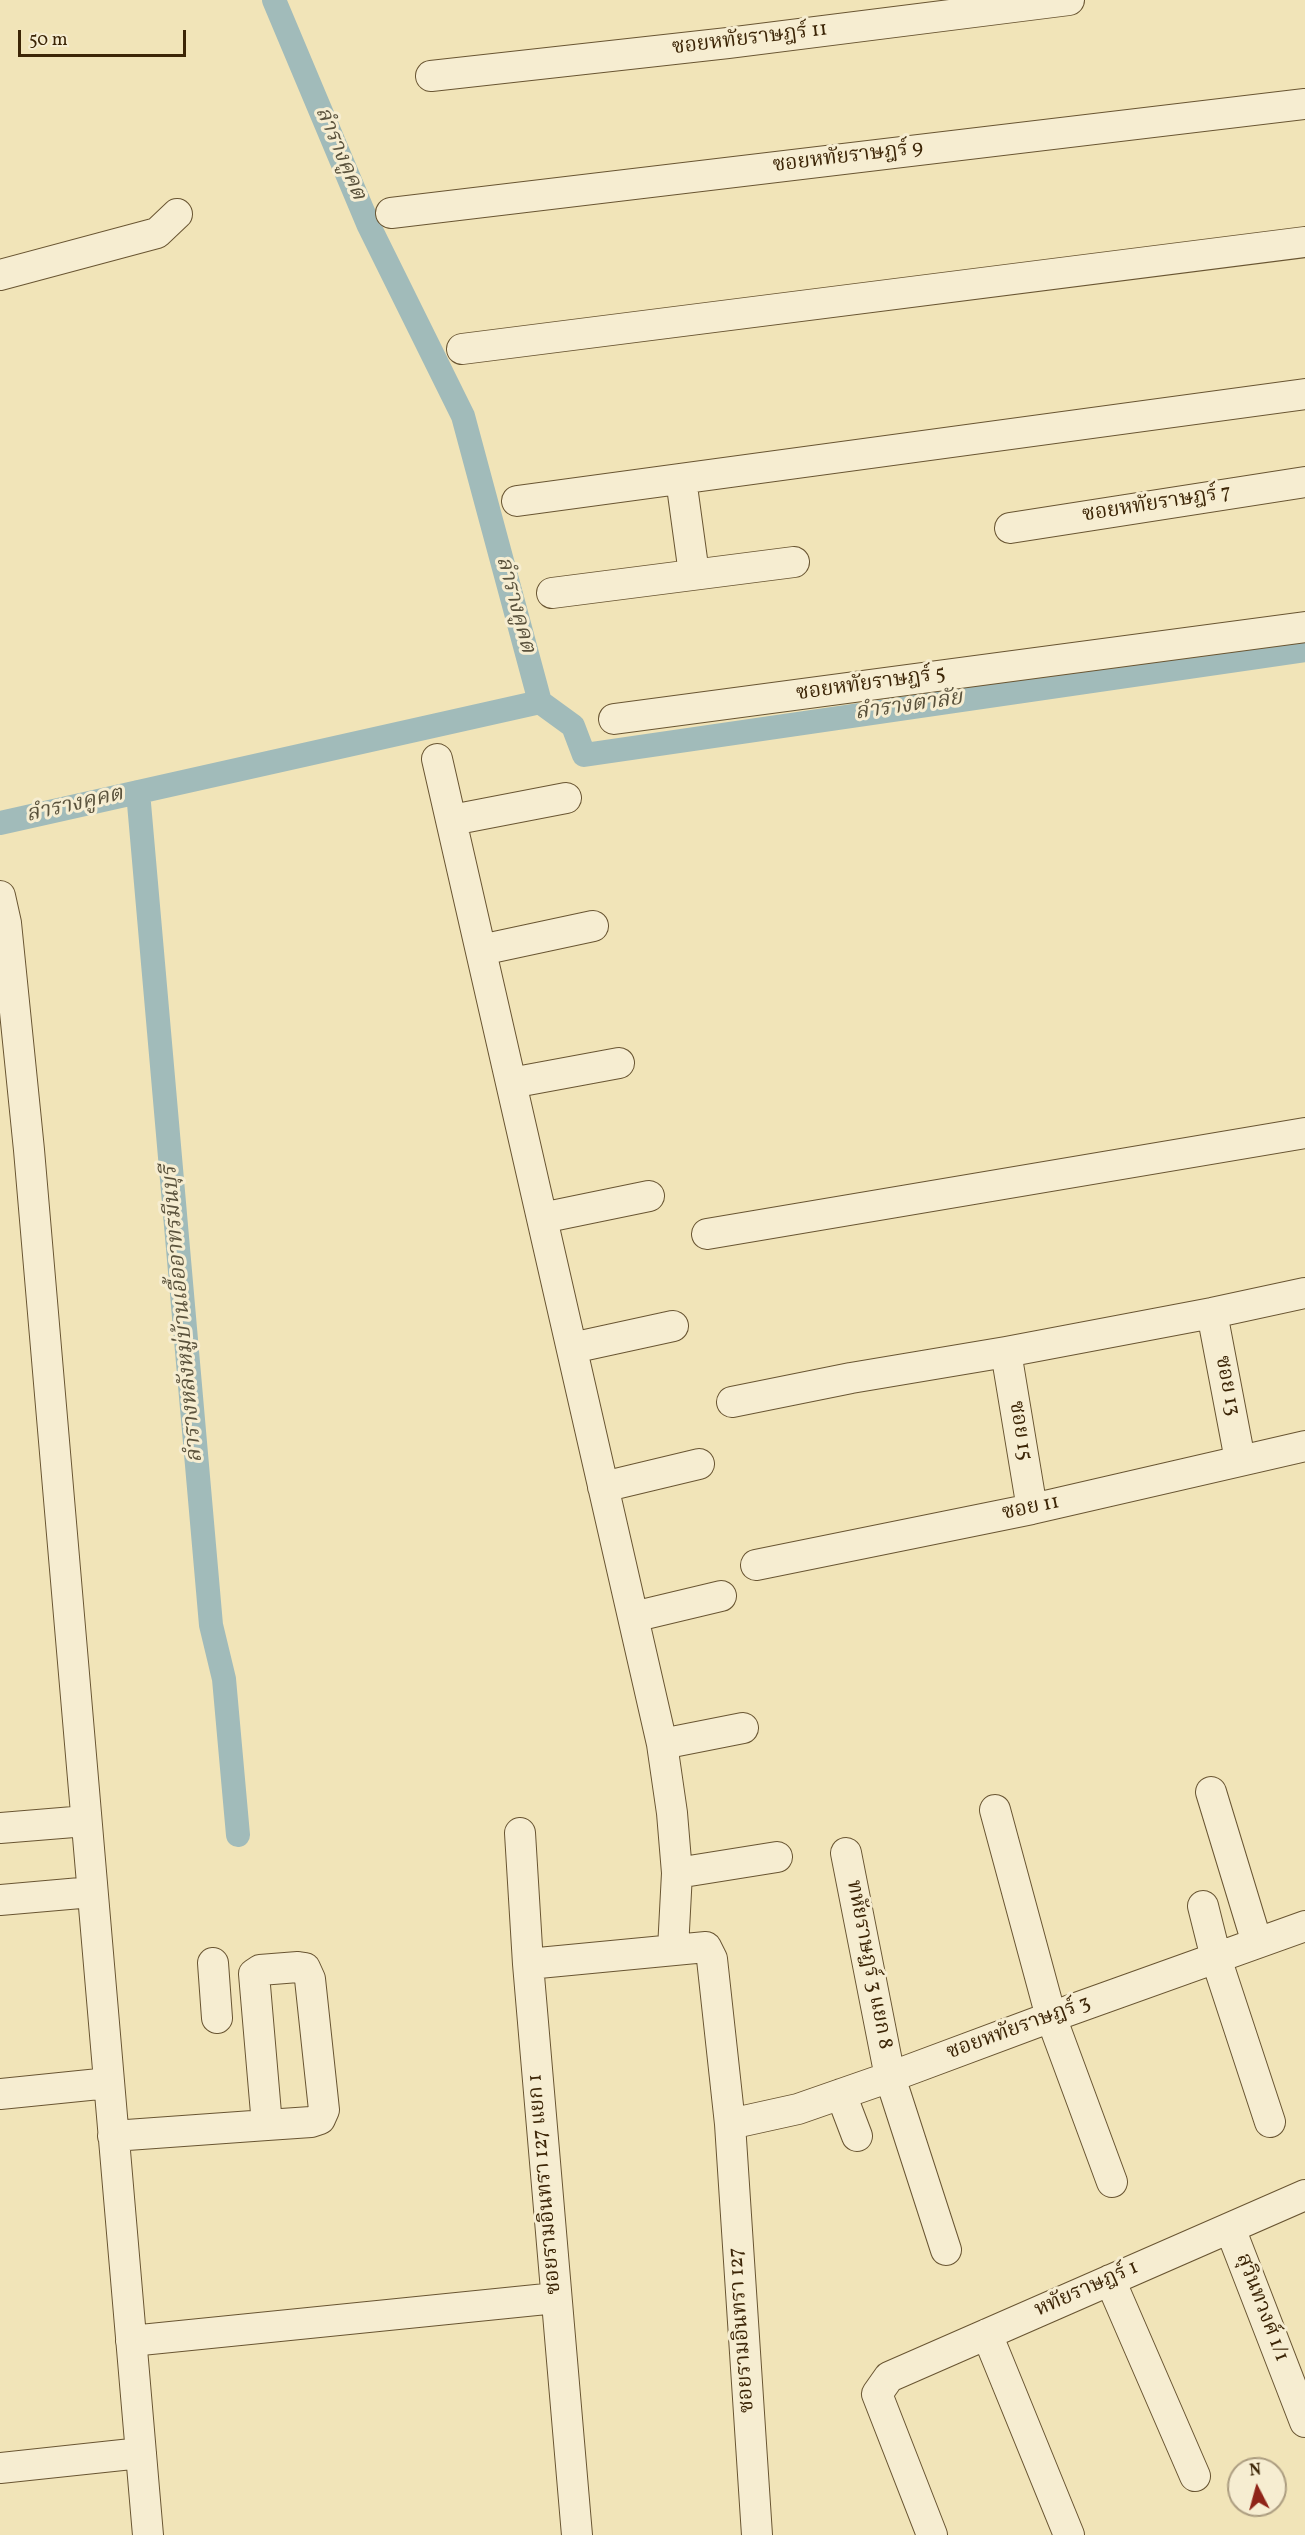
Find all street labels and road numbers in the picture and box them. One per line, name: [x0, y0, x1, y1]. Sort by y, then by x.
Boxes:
street label: ซอยหทัยราษฎร์ 11: [671, 18, 829, 62]
street label: ซอยหทัยราษฎร์ 9: [771, 136, 925, 180]
street label: ซอยหทัยราษฎร์ 7: [1081, 481, 1233, 529]
street label: ซอยหทัยราษฎร์ 5: [795, 662, 947, 708]
street label: ซอย 13: [1208, 1354, 1244, 1418]
street label: ซอย 15: [1002, 1399, 1036, 1463]
street label: ซอย 11: [1000, 1491, 1062, 1527]
street label: ทหัยราษฎร์ 3 แยก 8: [839, 1878, 897, 2052]
street label: ซอยหทัยราษฎร์ 3: [944, 1991, 1094, 2067]
street label: ซอยรามอินทรา 127 แยก 1: [524, 2073, 568, 2295]
street label: ซอยรามอินทรา 127: [725, 2246, 761, 2414]
street label: สุวินทวงศ์ 1/1: [1229, 2250, 1293, 2366]
street label: หทัยราษฎร์ 1: [1031, 2256, 1143, 2324]

